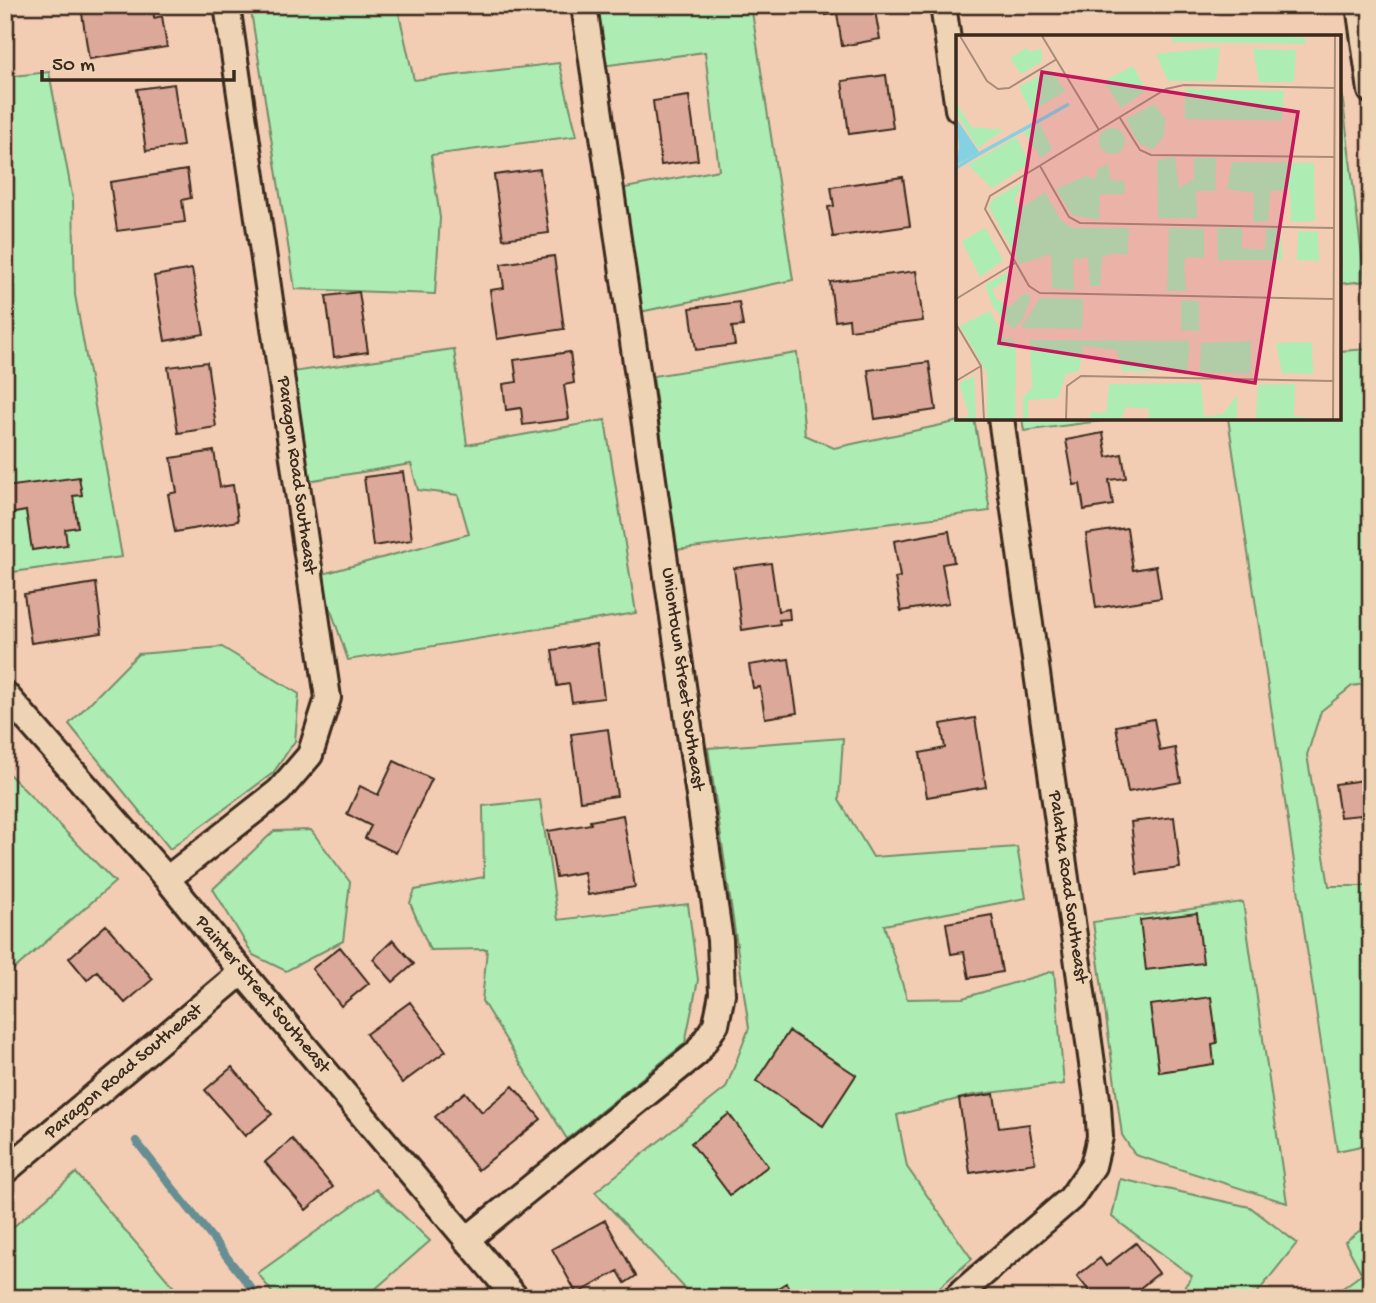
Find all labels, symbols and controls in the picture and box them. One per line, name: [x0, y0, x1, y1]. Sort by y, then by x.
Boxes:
inset map: [956, 35, 1341, 420]
scale bar: [42, 38, 234, 82]
text: 50 m: [52, 54, 95, 79]
street label: Paragon Road Southeast: [271, 374, 322, 577]
street label: Uniontown Street Southeast: [655, 566, 709, 794]
street label: Palatka Road Southeast: [1042, 789, 1092, 987]
street label: Painter Street Southeast: [189, 911, 336, 1080]
street label: Paragon Road Southeast: [40, 998, 209, 1145]

